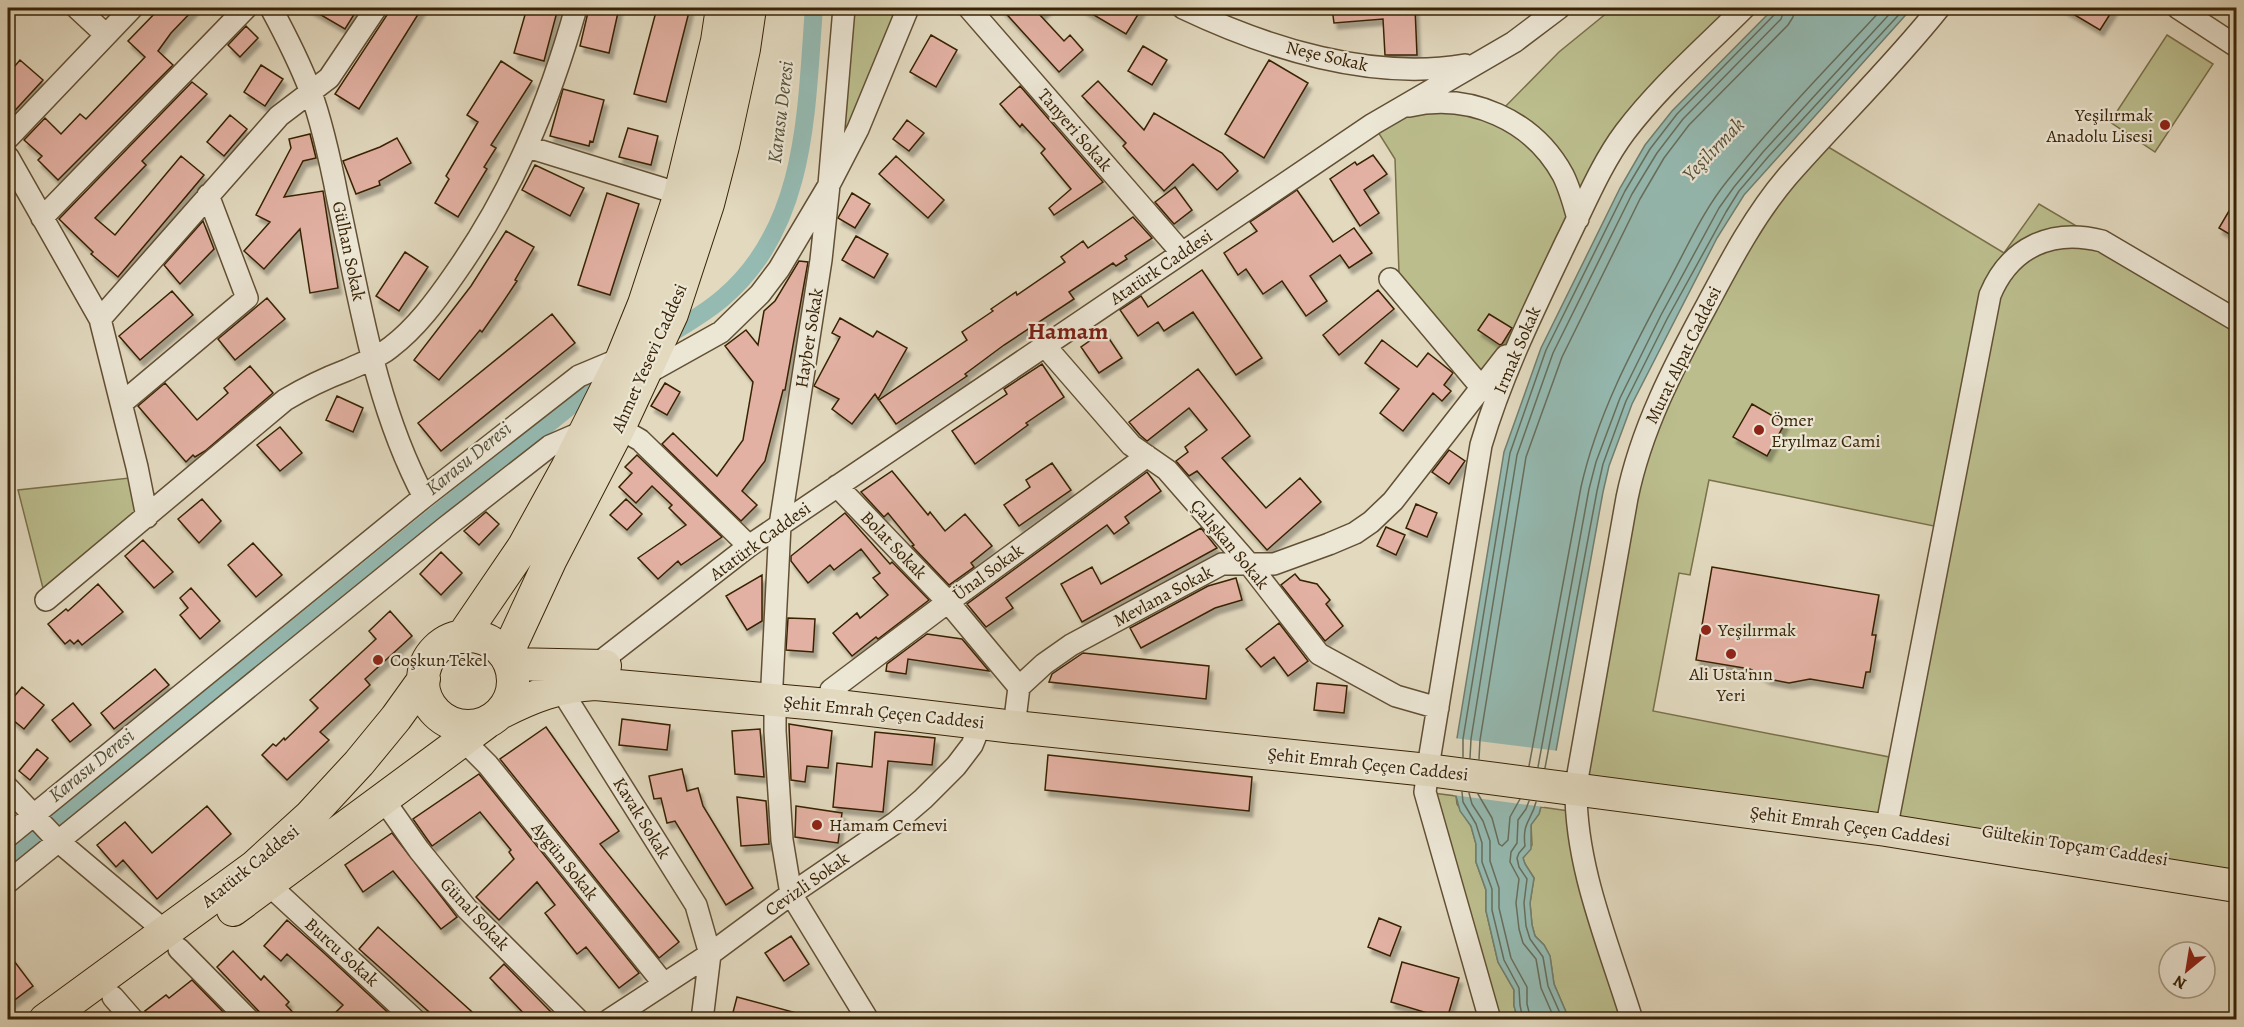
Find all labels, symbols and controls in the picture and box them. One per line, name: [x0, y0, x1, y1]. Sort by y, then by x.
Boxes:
street label: Neşe Sokak: [1284, 35, 1370, 77]
water label: Karasu Deresi: [761, 59, 800, 165]
street label: Tanyeri Sokak: [1032, 84, 1118, 176]
place label: Yeşilırmak Anadolu Lisesi: [2045, 103, 2153, 148]
water label: Yeşilırmak: [1676, 112, 1750, 187]
marker: Yeşilırmak Anadolu Lisesi: [2158, 118, 2172, 132]
street label: Gülhan Sokak: [327, 199, 371, 303]
street label: Atatürk Caddesi: [1104, 224, 1217, 311]
street label: Ahmet Yesevi Caddesi: [605, 280, 693, 437]
street label: Murat Alpat Caddesi: [1639, 282, 1727, 428]
street label: Hayber Sokak: [789, 286, 829, 390]
street label: Irmak Sokak: [1488, 302, 1546, 398]
district label: Hamam: [1028, 315, 1108, 347]
place label: Ömer Eryılmaz Cami: [1771, 408, 1881, 453]
water label: Karasu Deresi: [420, 415, 517, 501]
marker: Ömer Eryılmaz Cami: [1752, 423, 1766, 437]
street label: Çalışkan Sokak: [1185, 494, 1275, 594]
street label: Atatürk Caddesi: [704, 496, 815, 586]
street label: Bolat Sokak: [856, 506, 932, 584]
street label: Ünal Sokak: [948, 538, 1028, 606]
street label: Mevlana Sokak: [1109, 560, 1217, 632]
place label: Yeşilırmak: [1717, 618, 1796, 642]
marker: Yeşilırmak: [1699, 623, 1713, 637]
marker: Ali Usta'nın Yeri: [1724, 647, 1738, 661]
place label: Coşkun Tekel: [390, 648, 488, 672]
marker: Coşkun Tekel: [371, 653, 385, 667]
place label: Ali Usta'nın Yeri: [1688, 662, 1773, 707]
street label: Şehit Emrah Çeçen Caddesi: [782, 690, 986, 734]
water label: Karasu Deresi: [43, 722, 140, 808]
street label: Şehit Emrah Çeçen Caddesi: [1266, 742, 1470, 786]
street label: Kavak Sokak: [607, 773, 677, 863]
street label: Şehit Emrah Çeçen Caddesi: [1748, 800, 1952, 852]
place label: Hamam Cemevi: [829, 813, 948, 837]
street label: Aygün Sokak: [525, 816, 604, 905]
marker: Hamam Cemevi: [810, 818, 824, 832]
street label: Gültekin Topçam Caddesi: [1980, 818, 2170, 872]
street label: Atatürk Caddesi: [195, 819, 304, 913]
street label: Cevizli Sokak: [760, 846, 854, 922]
street label: Günal Sokak: [435, 872, 515, 956]
street label: Burcu Sokak: [300, 912, 384, 992]
north arrow: [2157, 940, 2217, 1000]
text: N: [2169, 970, 2191, 995]

